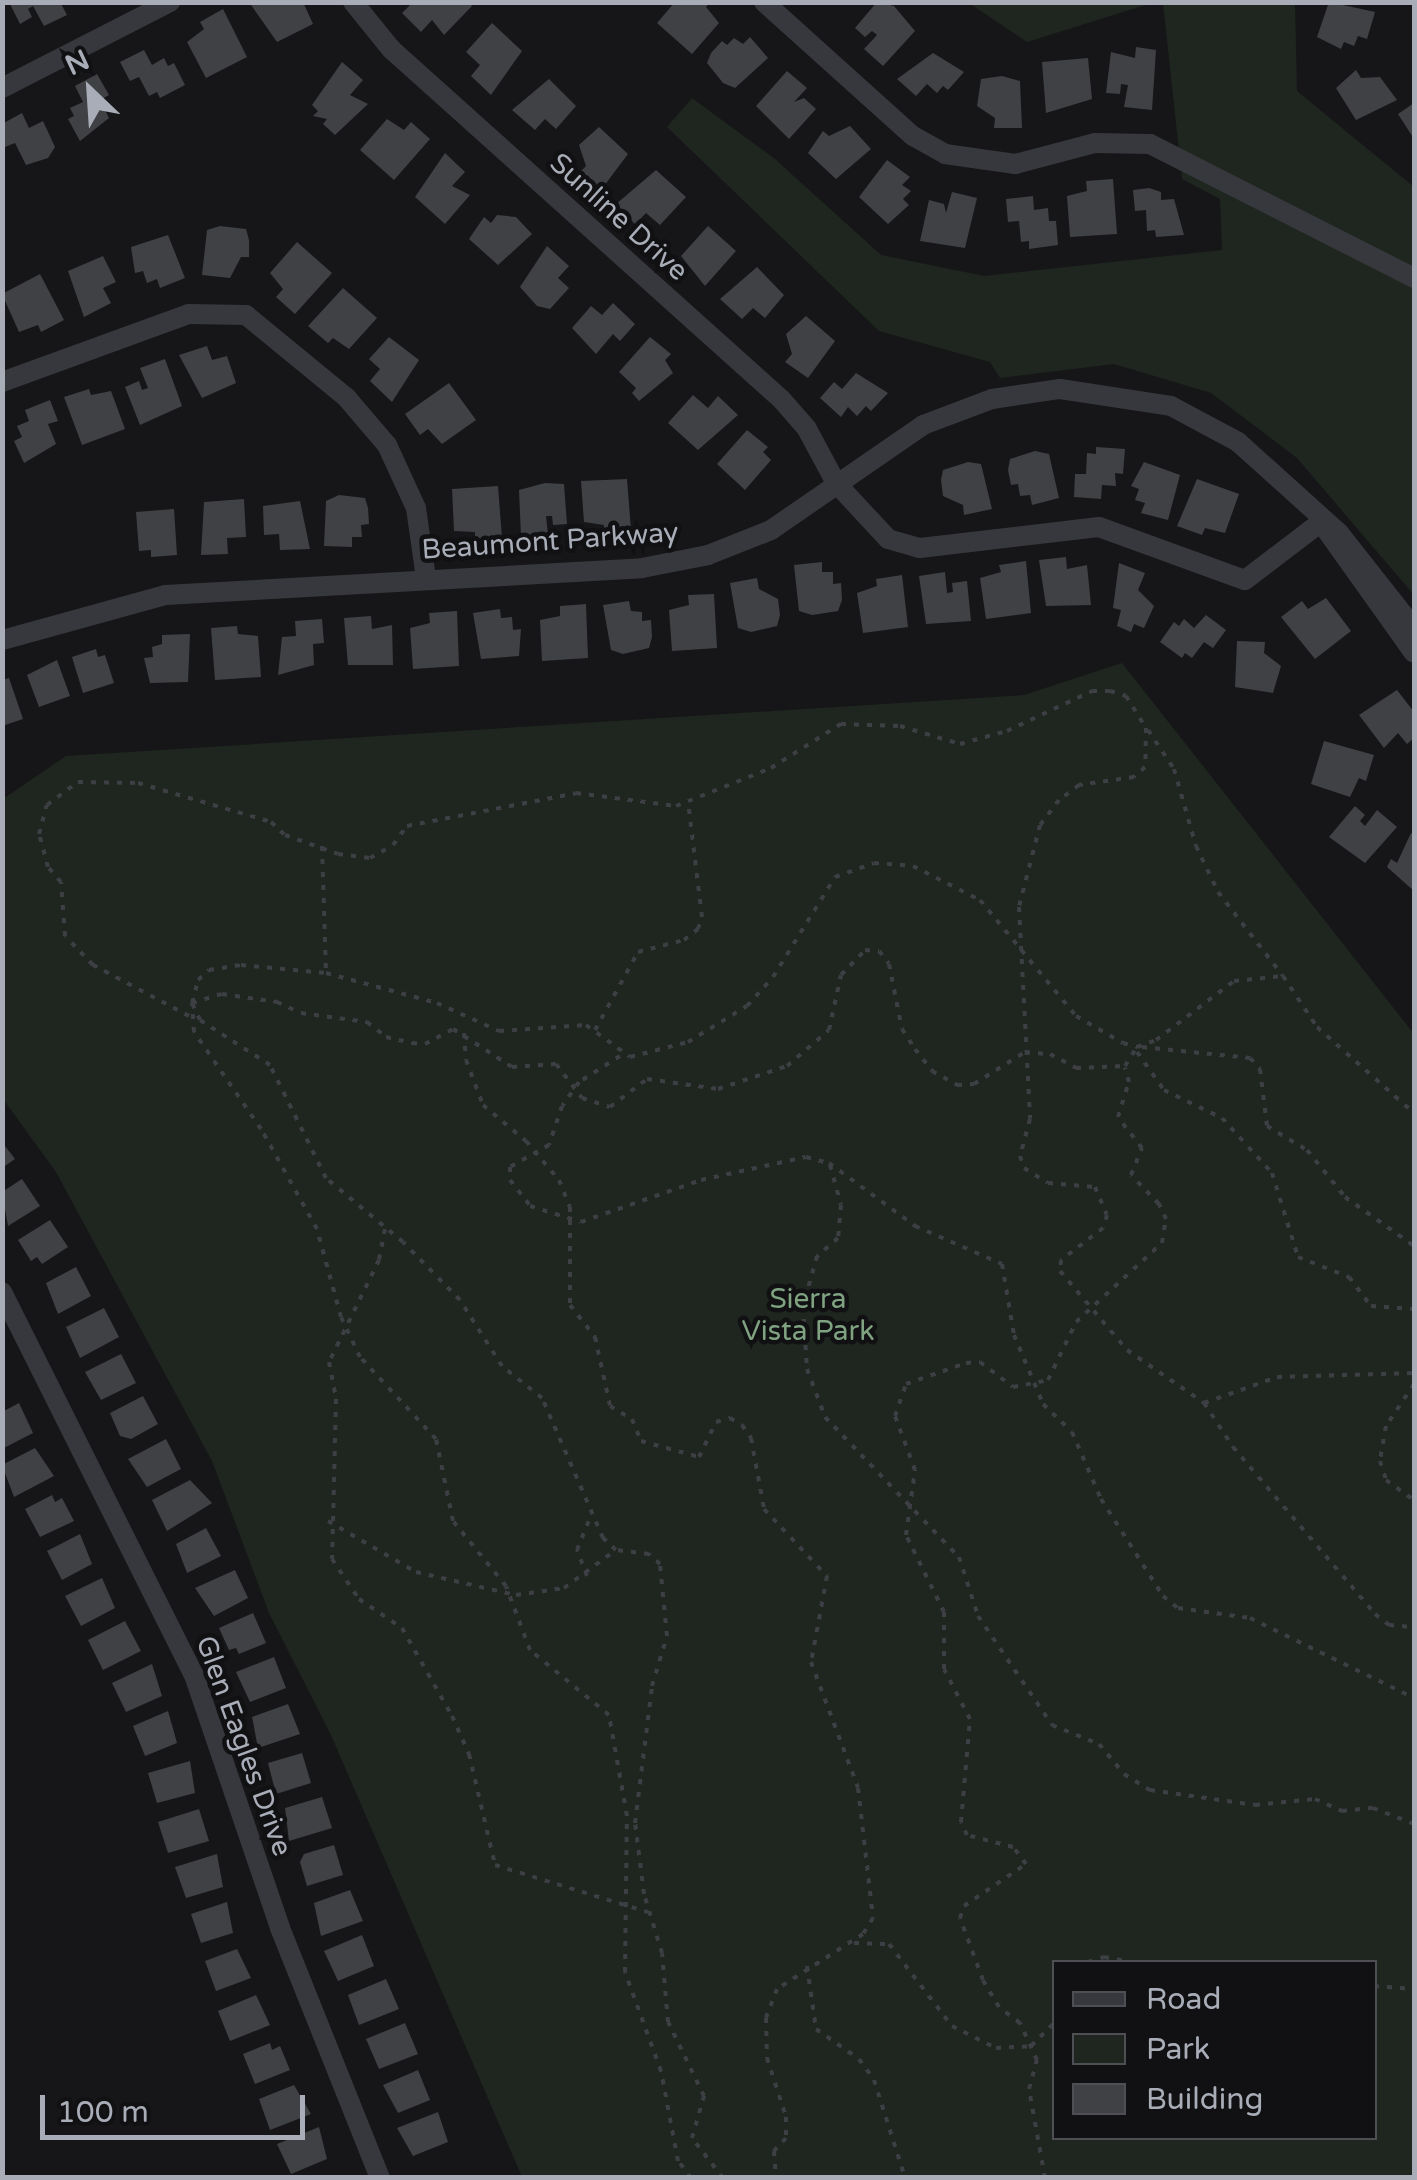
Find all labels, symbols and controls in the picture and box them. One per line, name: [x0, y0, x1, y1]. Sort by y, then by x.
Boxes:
north arrow: [40, 40, 140, 140]
text: N: [60, 43, 95, 83]
street label: Sunline Drive: [543, 146, 695, 288]
street label: Beaumont Parkway: [420, 515, 680, 567]
park label: Sierra Vista Park: [742, 1282, 874, 1348]
street label: Glen Eagles Drive: [189, 1631, 299, 1861]
legend: [1052, 1960, 1377, 2140]
text: Road: [1146, 1981, 1221, 2018]
text: Park: [1146, 2031, 1210, 2068]
scale bar: [45, 2075, 310, 2137]
text: Building: [1146, 2081, 1263, 2118]
text: 100 m: [57, 2094, 149, 2131]

